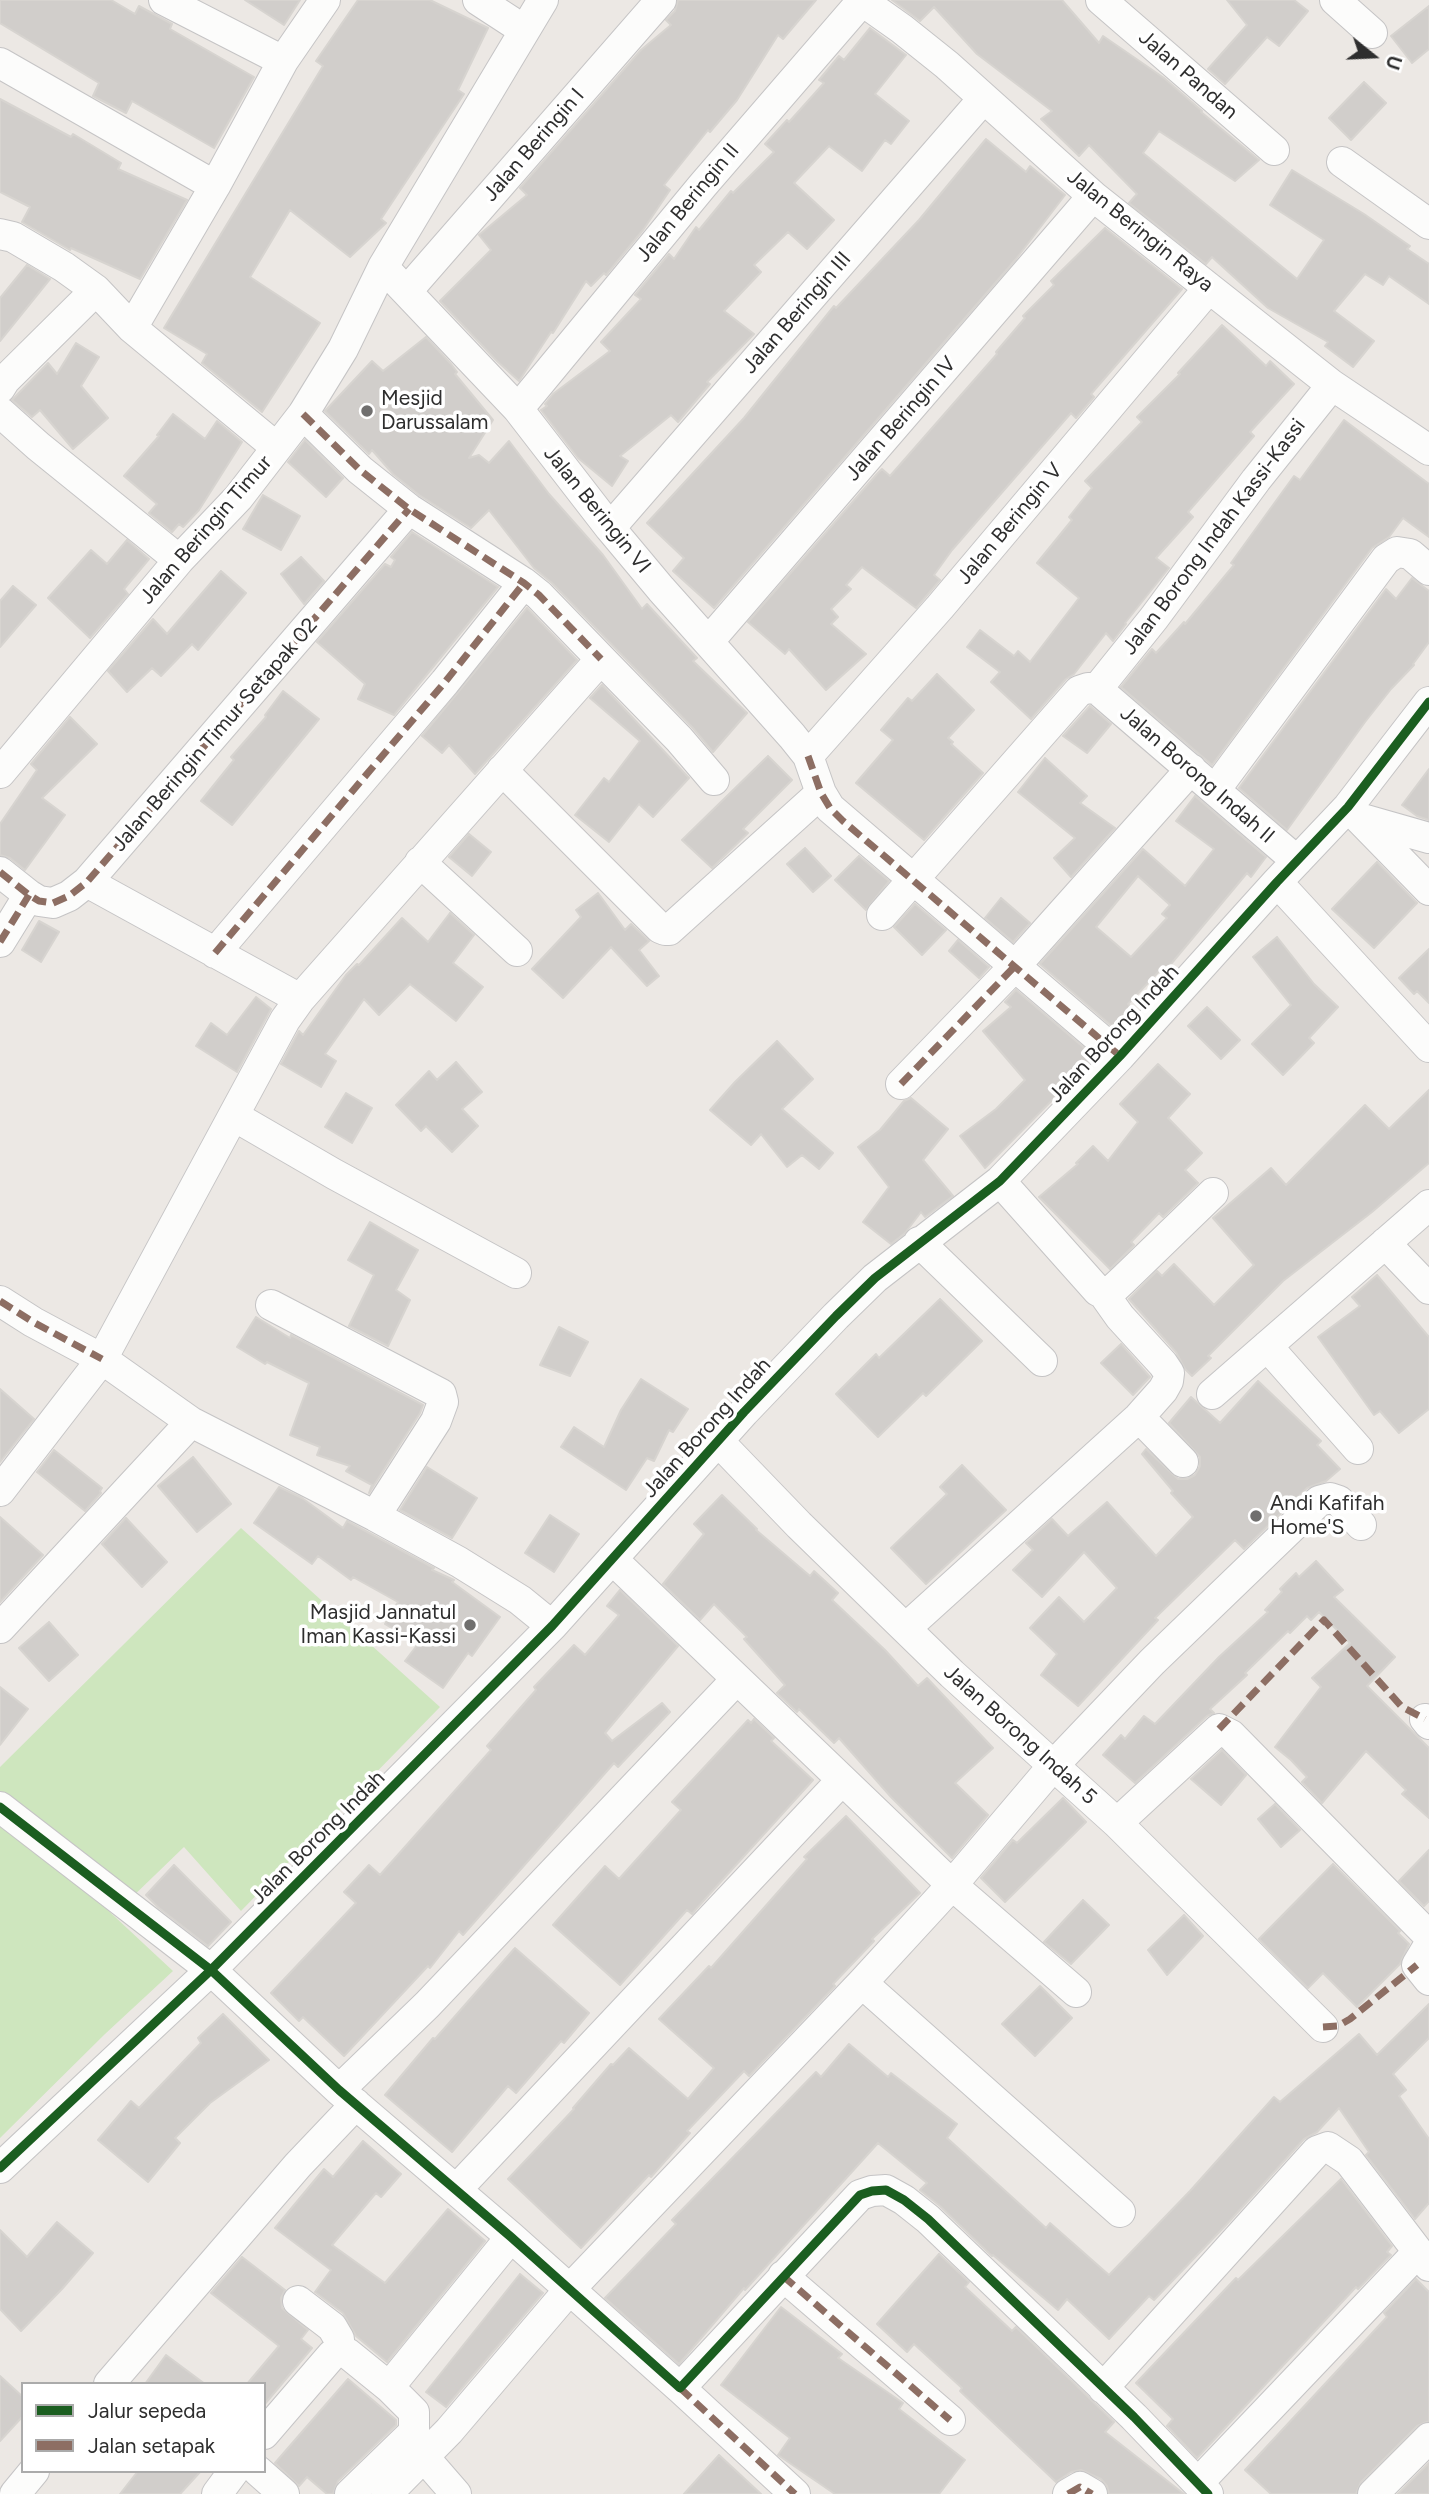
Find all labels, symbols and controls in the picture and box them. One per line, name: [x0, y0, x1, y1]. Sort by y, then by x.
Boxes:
north arrow: [1338, 21, 1408, 91]
street label: Jalan Pandan: [1133, 25, 1243, 125]
text: U: [1380, 53, 1406, 73]
street label: Jalan Beringin I: [478, 83, 590, 207]
street label: Jalan Beringin II: [631, 139, 745, 267]
street label: Jalan Beringin Raya: [1062, 164, 1218, 298]
street label: Jalan Beringin III: [737, 247, 857, 379]
street label: Jalan Beringin IV: [840, 352, 962, 486]
place label: Mesjid Darussalam: [381, 386, 488, 436]
marker: Mesjid Darussalam: [359, 403, 375, 419]
street label: Jalan Borong Indah Kassi-Kassi: [1117, 414, 1311, 660]
street label: Jalan Beringin VI: [538, 441, 656, 579]
street label: Jalan Beringin Timur: [134, 450, 278, 610]
street label: Jalan Beringin V: [952, 458, 1068, 590]
street label: Jalan Beringin Timur Setapak 02: [107, 613, 323, 857]
street label: Jalan Borong Indah II: [1115, 701, 1279, 849]
street label: Jalan Borong Indah: [1044, 960, 1184, 1108]
street label: Jalan Borong Indah: [638, 1353, 776, 1503]
place label: Andi Kafifah Home'S: [1270, 1491, 1384, 1541]
marker: Andi Kafifah Home'S: [1248, 1508, 1264, 1524]
place label: Masjid Jannatul Iman Kassi-Kassi: [301, 1600, 456, 1650]
marker: Masjid Jannatul Iman Kassi-Kassi: [462, 1617, 478, 1633]
street label: Jalan Borong Indah 5: [938, 1660, 1102, 1810]
street label: Jalan Borong Indah: [246, 1766, 390, 1910]
legend: [21, 2382, 266, 2473]
text: Jalur sepeda: [88, 2398, 206, 2423]
text: Jalan setapak: [88, 2433, 215, 2458]

